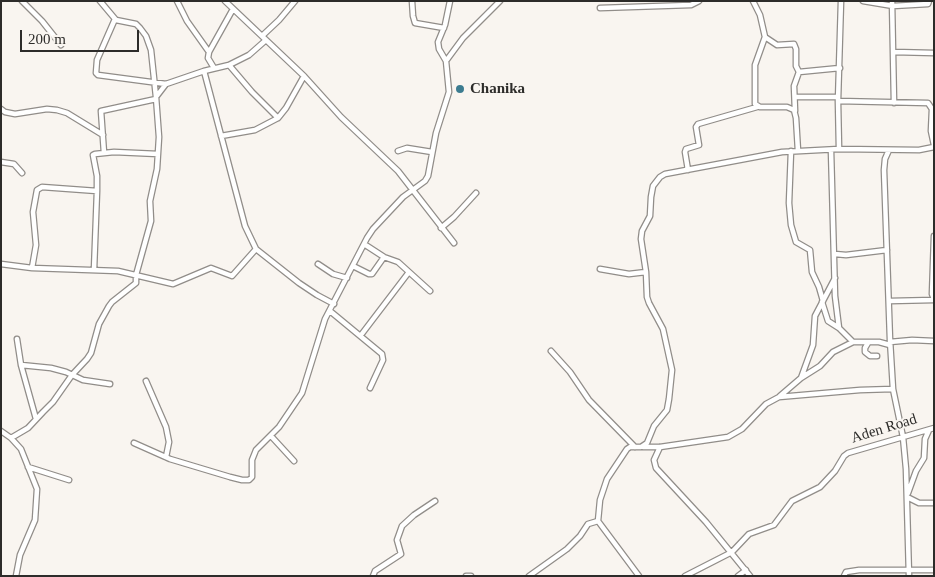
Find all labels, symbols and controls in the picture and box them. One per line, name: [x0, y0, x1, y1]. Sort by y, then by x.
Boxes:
scale bar: [22, 20, 141, 52]
text: 200 m: [28, 31, 66, 47]
place label: Chanika: [470, 80, 525, 98]
marker: Chanika: [454, 83, 466, 95]
street label: Aden Road: [849, 410, 919, 448]

